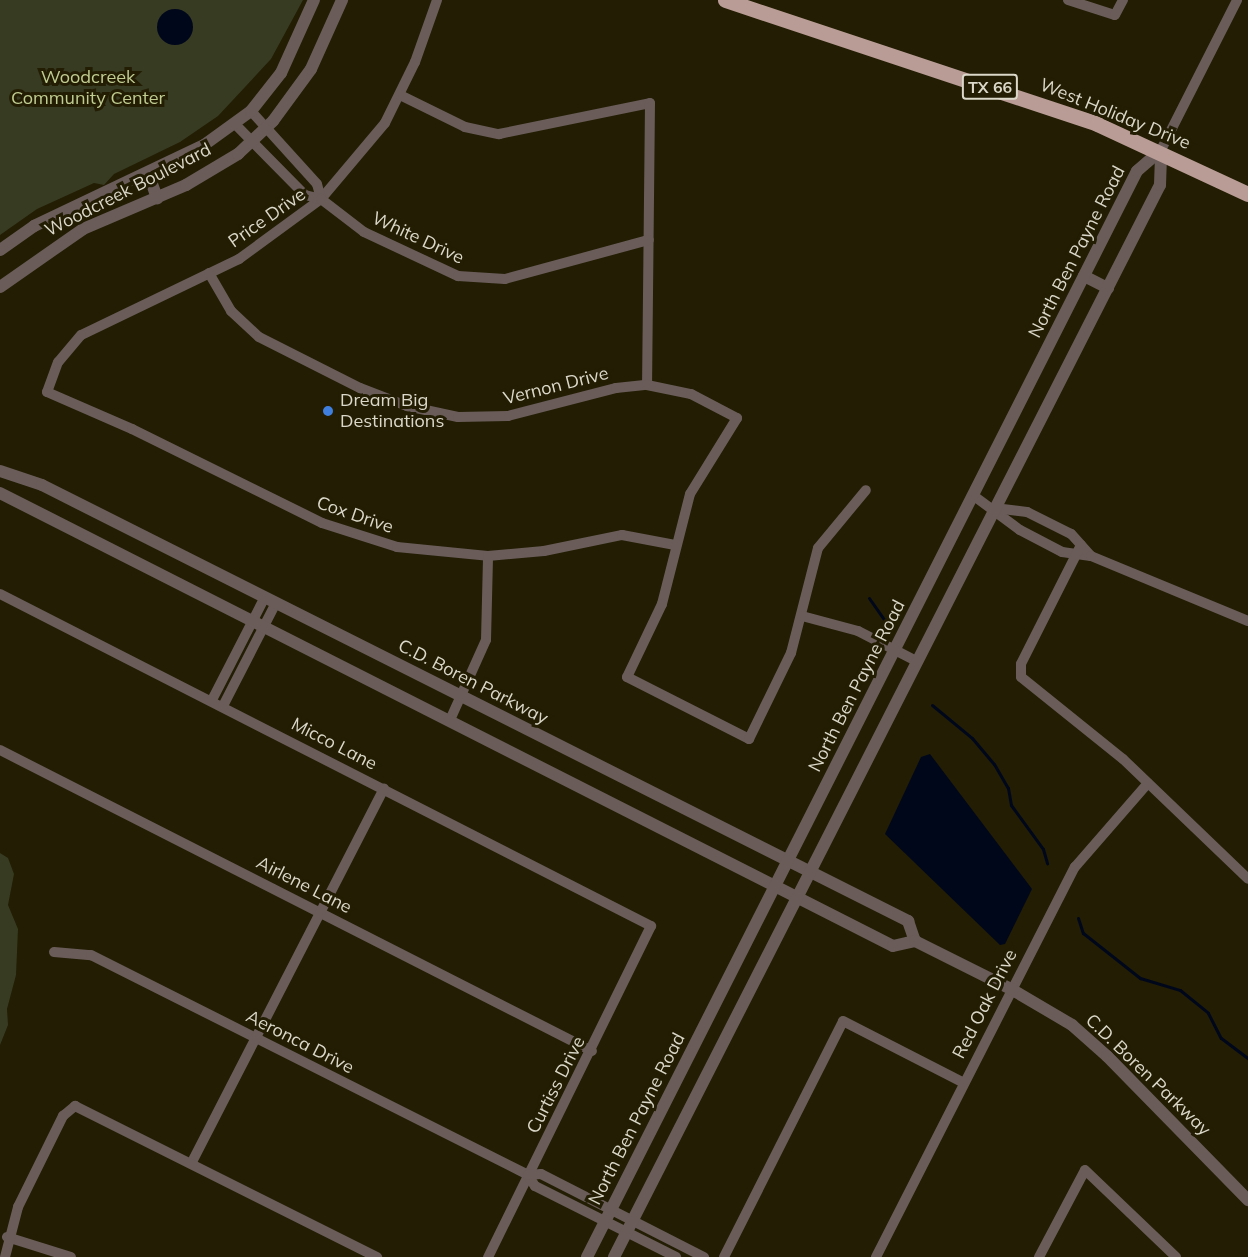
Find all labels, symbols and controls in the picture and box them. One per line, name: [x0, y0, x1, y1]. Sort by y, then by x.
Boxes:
park label: Woodcreek Community Center: [11, 67, 165, 110]
road number: TX 66: [962, 74, 1018, 100]
street label: West Holiday Drive: [1037, 74, 1193, 154]
street label: Woodcreek Boulevard: [41, 139, 215, 241]
street label: North Ben Payne Road: [1024, 162, 1130, 342]
street label: Price Drive: [224, 184, 310, 252]
street label: White Drive: [369, 207, 467, 269]
street label: Vernon Drive: [501, 363, 611, 409]
place label: Dream Big Destinations: [340, 390, 444, 432]
marker: Dream Big Destinations: [321, 404, 335, 418]
street label: Cox Drive: [314, 492, 396, 538]
street label: North Ben Payne Road: [804, 596, 910, 776]
street label: C.D. Boren Parkway: [394, 635, 552, 729]
street label: Micco Lane: [288, 713, 380, 775]
street label: Airlene Lane: [253, 852, 355, 918]
street label: Red Oak Drive: [948, 946, 1022, 1062]
street label: Aeronca Drive: [243, 1006, 357, 1078]
street label: C.D. Boren Parkway: [1081, 1010, 1215, 1140]
street label: North Ben Payne Road: [584, 1029, 690, 1209]
street label: Curtiss Drive: [522, 1033, 590, 1137]

